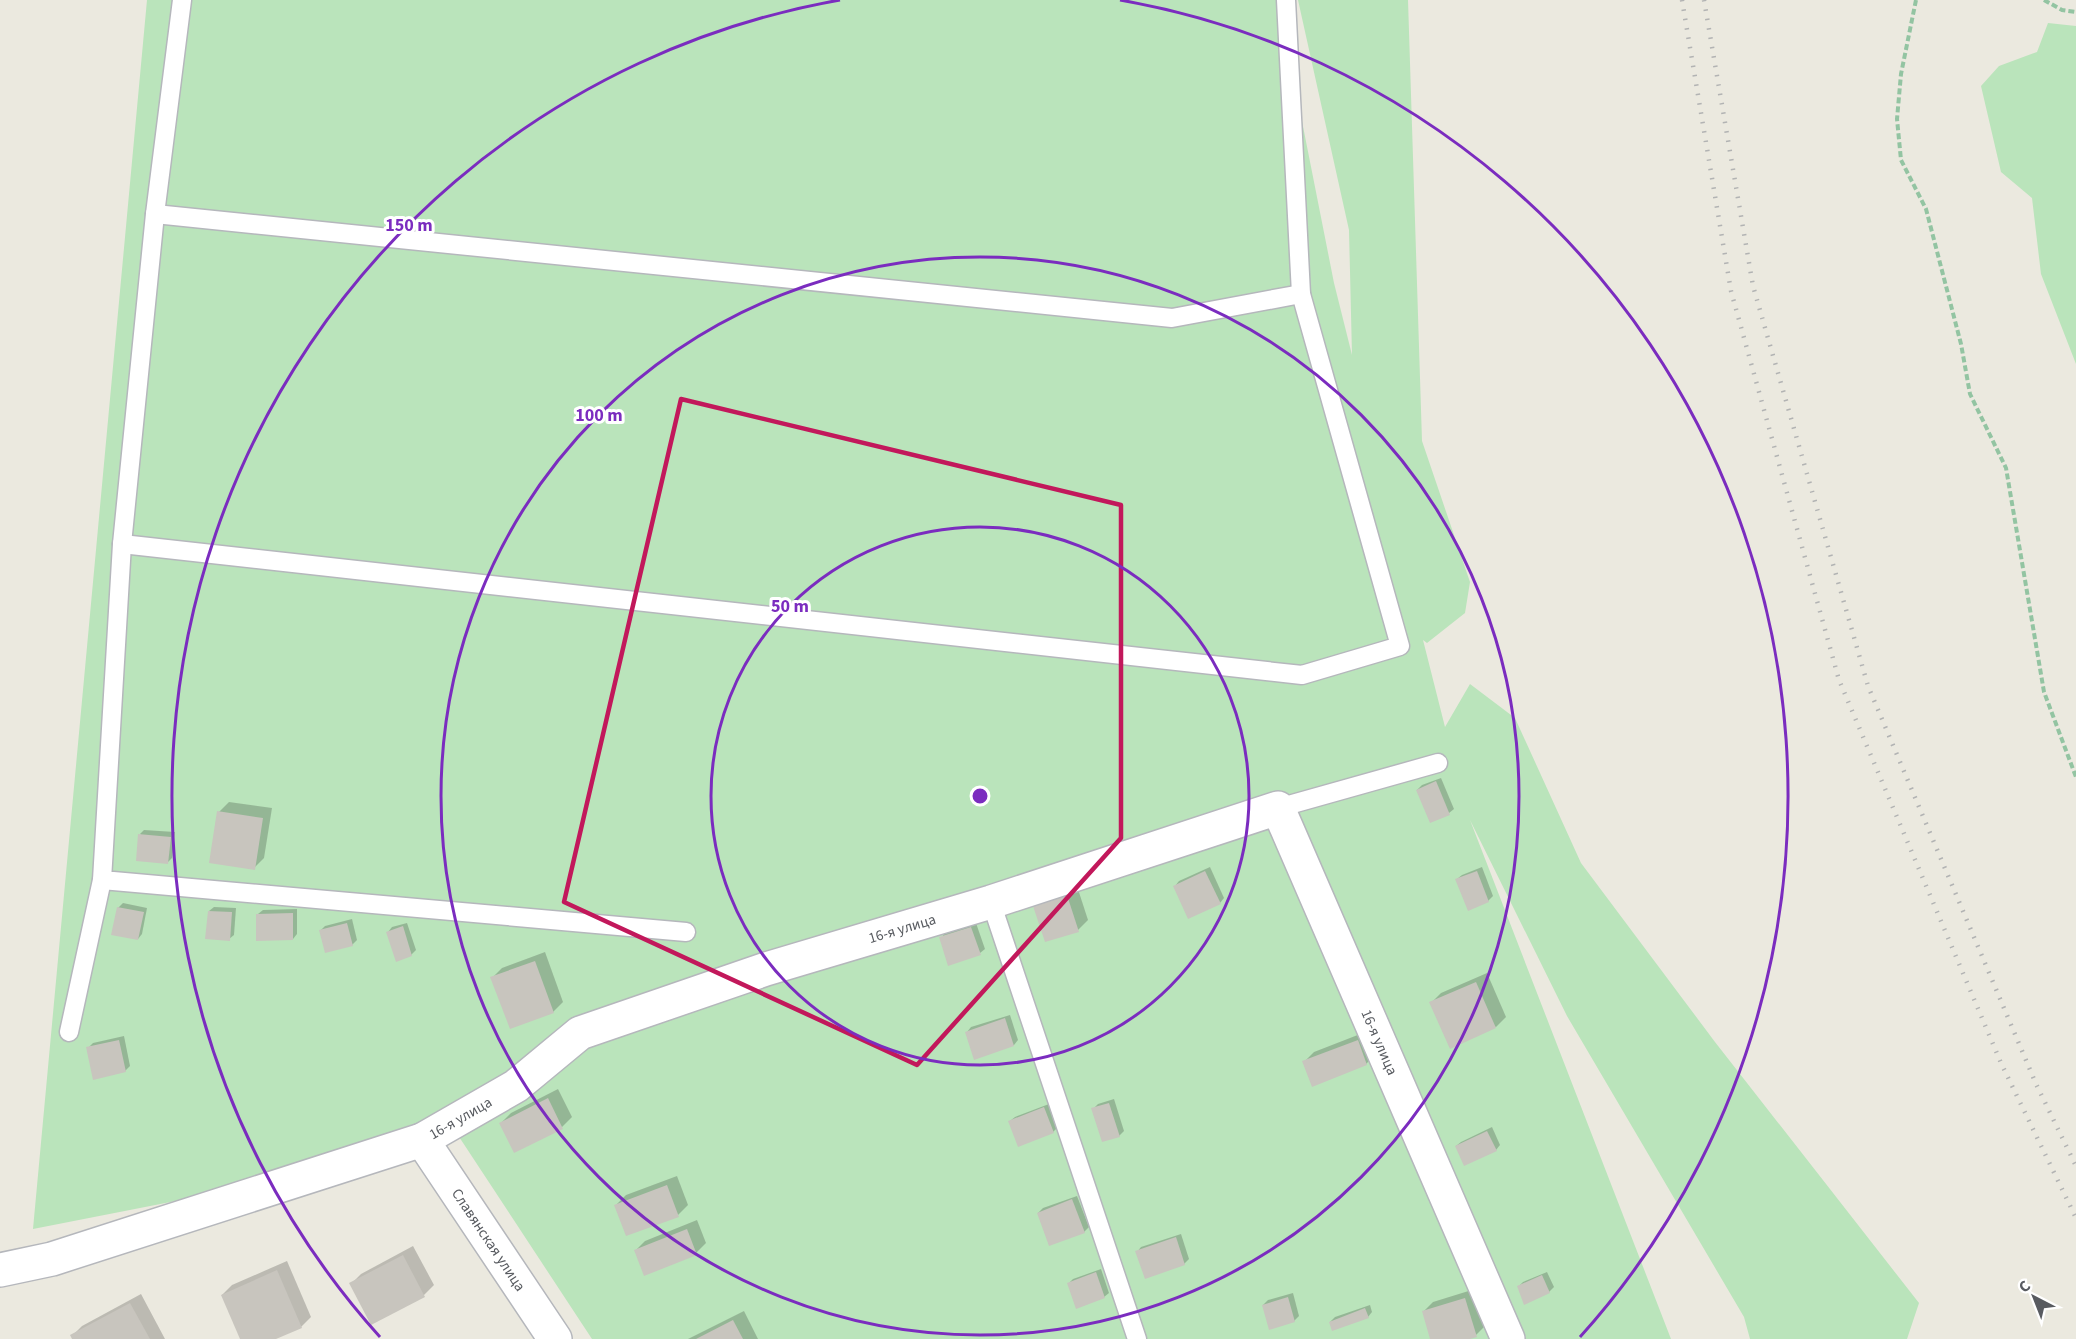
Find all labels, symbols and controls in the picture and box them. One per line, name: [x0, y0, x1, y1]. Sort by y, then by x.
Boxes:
text: 150 m: [385, 213, 433, 238]
text: 100 m: [575, 403, 623, 428]
text: 50 m: [771, 594, 809, 619]
centre of rings: [970, 786, 990, 806]
street label: 16-я улица: [866, 908, 938, 948]
street label: 16-я улица: [1356, 1006, 1403, 1078]
street label: 16-я улица: [425, 1092, 496, 1144]
street label: Славянская улица: [447, 1184, 531, 1295]
north arrow: [2004, 1267, 2064, 1327]
text: С: [2014, 1275, 2035, 1298]

